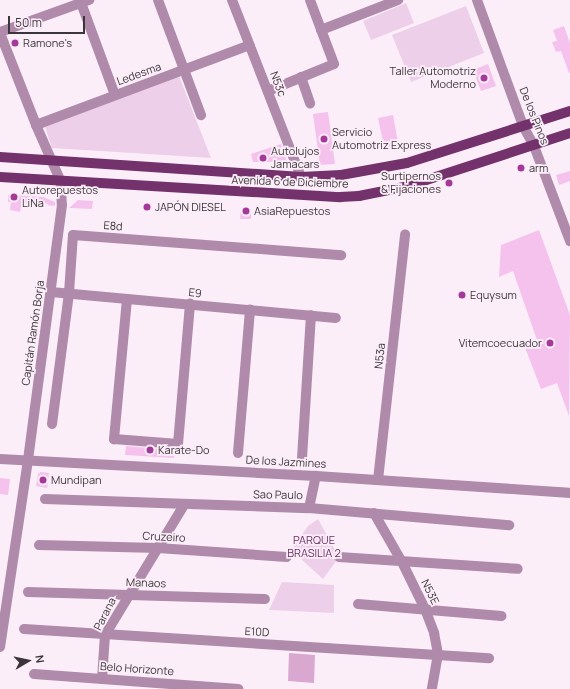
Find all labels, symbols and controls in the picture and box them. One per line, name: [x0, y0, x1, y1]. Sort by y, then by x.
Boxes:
scale bar: [10, 8, 87, 34]
text: 50 m: [15, 14, 42, 31]
place label: Ramone's: [23, 36, 72, 50]
marker: Ramone's: [10, 38, 20, 48]
street label: Ledesma: [115, 60, 163, 88]
place label: Taller Automotriz Moderno: [390, 65, 476, 91]
street label: N53c: [267, 69, 289, 99]
marker: Taller Automotriz Moderno: [479, 73, 489, 83]
street label: De los Pinos: [516, 85, 552, 147]
place label: Servicio Automotriz Express: [332, 126, 431, 152]
marker: Servicio Automotriz Express: [319, 134, 329, 144]
place label: Autolujos Jamacars: [271, 145, 319, 171]
marker: Autolujos Jamacars: [258, 153, 268, 163]
place label: arm: [529, 161, 548, 175]
marker: arm: [516, 163, 526, 173]
place label: Surtipernos & Fijaciones: [381, 170, 441, 196]
street label: Avenida 6 de Diciembre: [231, 173, 349, 191]
marker: Surtipernos & Fijaciones: [444, 178, 454, 188]
place label: Autorepuestos LiNa: [22, 184, 98, 210]
marker: Autorepuestos LiNa: [9, 192, 19, 202]
place label: JAPÓN DIESEL: [155, 200, 226, 214]
marker: JAPÓN DIESEL: [142, 202, 152, 212]
place label: AsiaRepuestos: [254, 204, 330, 218]
marker: AsiaRepuestos: [241, 206, 251, 216]
street label: E8d: [103, 219, 123, 233]
street label: Capitán Ramón Borja: [19, 280, 47, 386]
street label: E9: [188, 286, 202, 300]
place label: Equysum: [470, 288, 517, 302]
marker: Equysum: [457, 290, 467, 300]
place label: Vitemcoecuador: [459, 336, 542, 350]
marker: Vitemcoecuador: [545, 338, 555, 348]
street label: N53a: [372, 342, 388, 370]
place label: Karate-Do: [158, 443, 210, 457]
marker: Karate-Do: [145, 445, 155, 455]
street label: De los Jazmines: [245, 453, 327, 471]
place label: Mundipan: [51, 473, 102, 487]
marker: Mundipan: [38, 475, 48, 485]
street label: Sao Paulo: [253, 488, 303, 502]
street label: Cruzeiro: [142, 529, 186, 545]
park label: PARQUE BRASILIA 2: [287, 534, 341, 560]
street label: Manaos: [126, 576, 166, 590]
street label: N53E: [418, 577, 442, 607]
street label: Parana: [91, 595, 119, 633]
street label: E10D: [244, 625, 270, 639]
north arrow: [8, 641, 48, 681]
text: N: [32, 654, 48, 664]
street label: Belo Horizonte: [100, 660, 174, 678]

